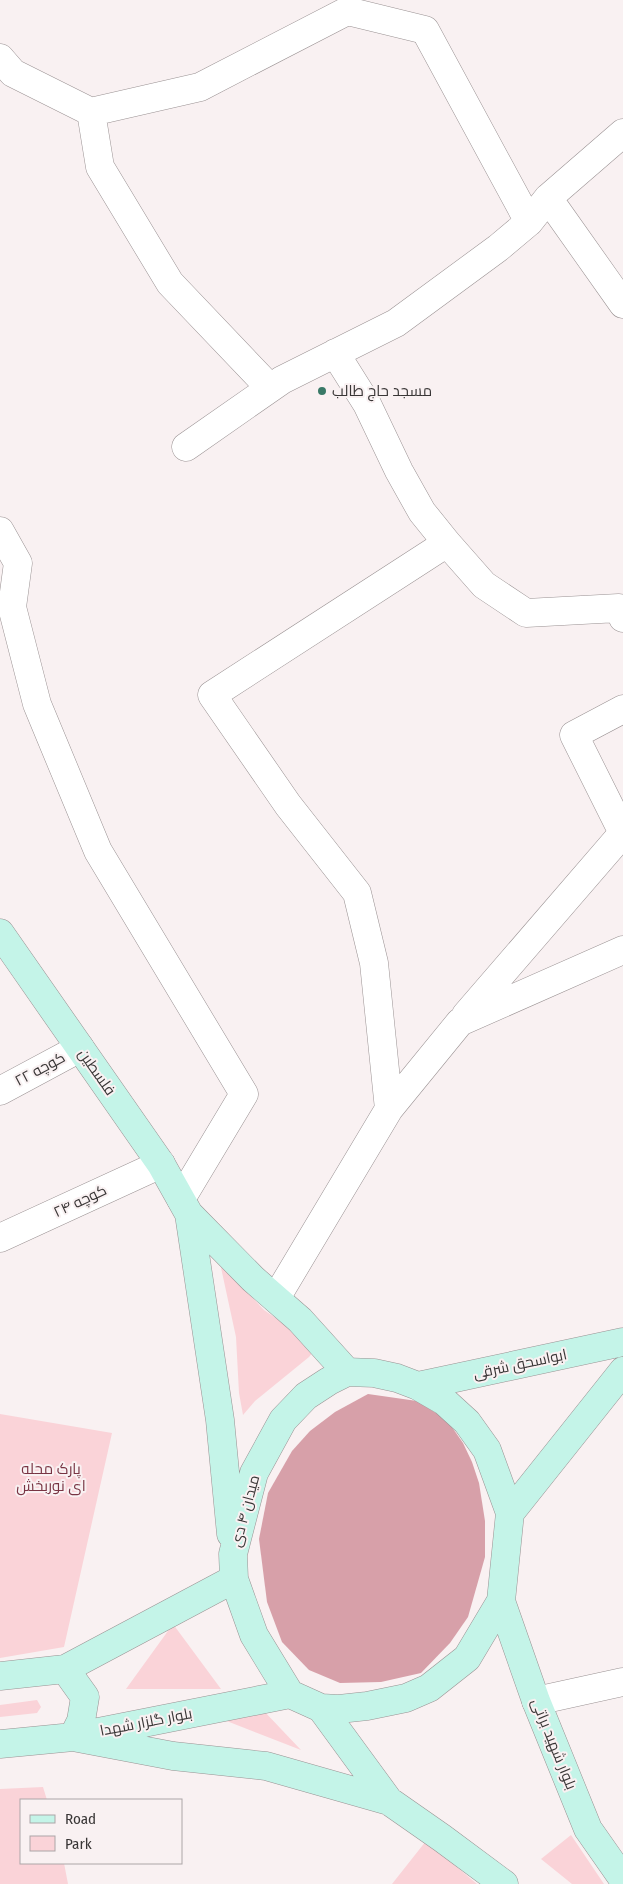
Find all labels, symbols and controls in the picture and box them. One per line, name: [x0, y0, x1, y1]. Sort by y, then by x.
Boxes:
place label: مسجد حاج طالب: [332, 382, 432, 402]
marker: مسجد حاج طالب: [316, 385, 328, 397]
street label: فلسطین: [74, 1045, 120, 1099]
street label: کوچه ۲۲: [12, 1048, 69, 1091]
street label: کوچه ۲۴: [51, 1181, 110, 1222]
street label: ابواسحق شرقی: [472, 1345, 569, 1384]
park label: پارک محله ای نوربخش: [16, 1460, 86, 1496]
street label: میدان ۴ دی: [227, 1473, 264, 1549]
street label: بلوار شهید براتی: [527, 1696, 580, 1793]
street label: بلوار گلزار شهدا: [98, 1704, 194, 1741]
legend: [20, 1799, 182, 1864]
text: Road: [65, 1810, 96, 1828]
text: Park: [65, 1835, 92, 1853]

